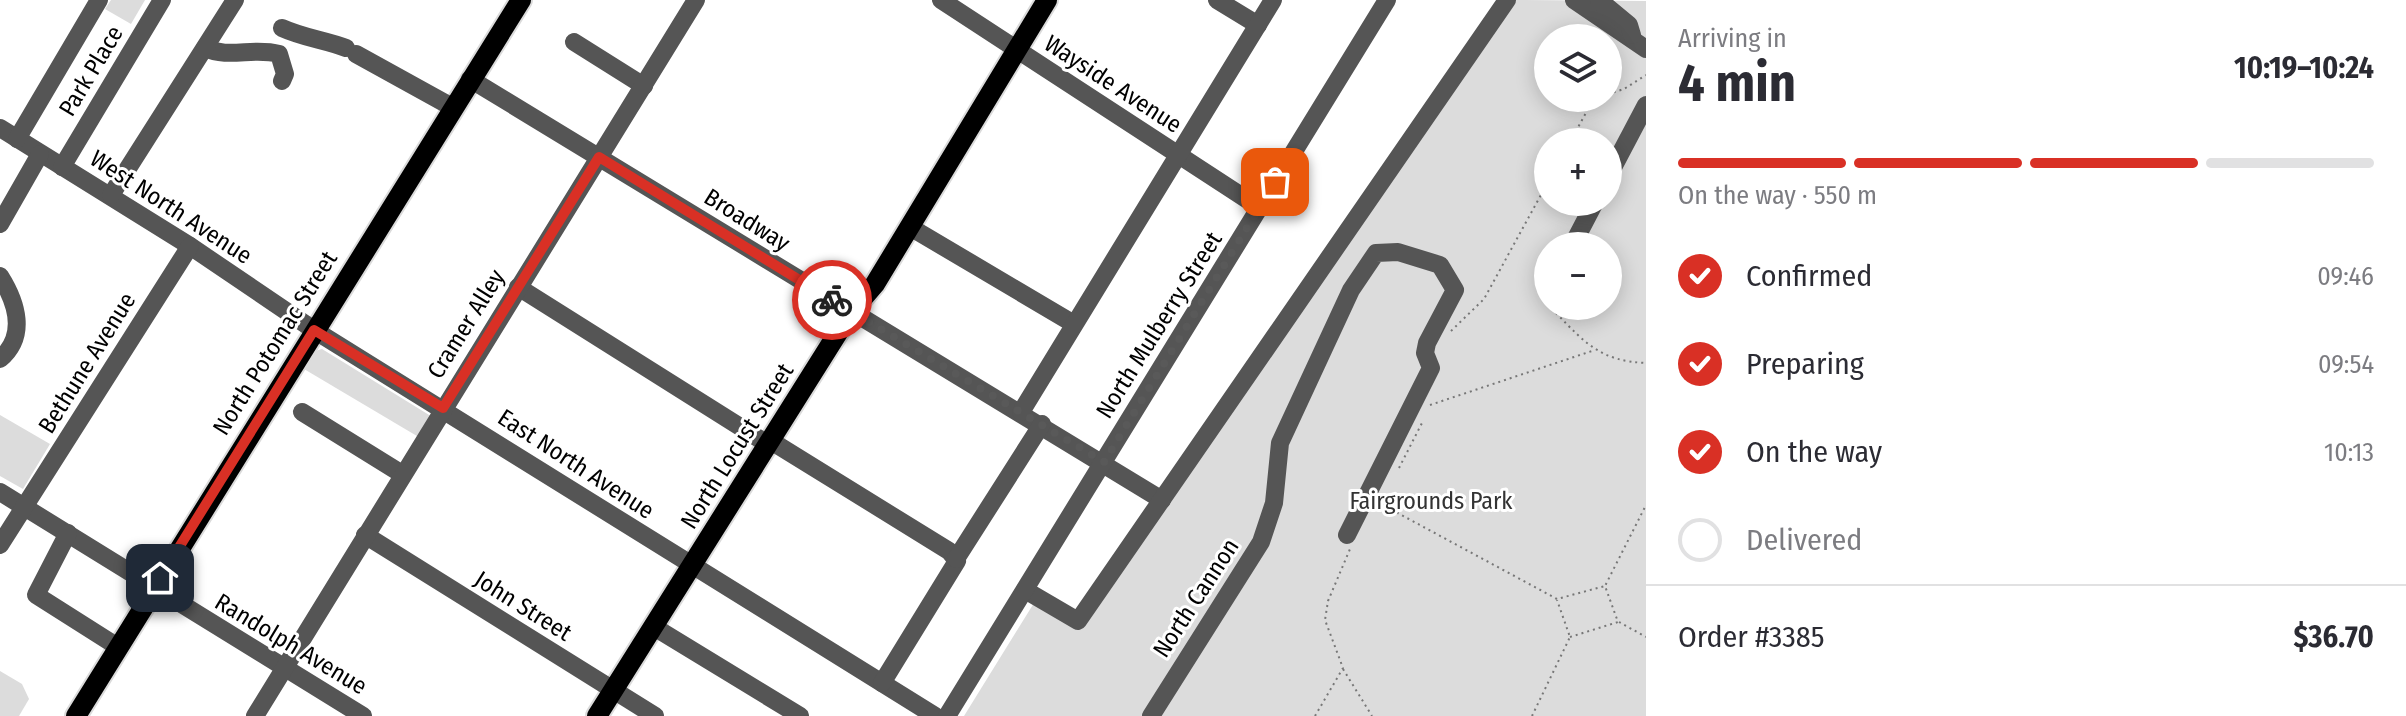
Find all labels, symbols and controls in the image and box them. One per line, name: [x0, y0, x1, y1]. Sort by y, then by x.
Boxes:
street label: Park Place: [53, 21, 129, 121]
text: Arriving in: [1678, 23, 1787, 54]
map controls: [1534, 24, 1622, 320]
button: layers: [1534, 24, 1622, 112]
street label: Wayside Avenue: [1039, 29, 1187, 139]
text: 10:19–10:24: [2234, 50, 2374, 86]
text: 4 min: [1678, 52, 1796, 115]
button: +: [1534, 128, 1622, 216]
street label: West North Avenue: [85, 144, 257, 270]
pin: [1241, 148, 1309, 216]
icon: bag: [1253, 160, 1297, 204]
text: On the way · 550 m: [1678, 180, 1877, 211]
street label: Broadway: [699, 183, 795, 257]
street label: North Mulberry Street: [1090, 227, 1228, 423]
button: −: [1534, 232, 1622, 320]
street label: North Potomac Street: [207, 246, 343, 440]
icon: check: [1678, 254, 1722, 298]
text: Confirmed: [1746, 258, 1872, 294]
courier: [792, 260, 872, 340]
text: 09:46: [2317, 261, 2374, 292]
street label: Cramer Alley: [421, 264, 511, 384]
icon: bike: [810, 278, 854, 322]
street label: Bethune Avenue: [33, 288, 141, 438]
icon: check: [1678, 342, 1722, 386]
text: Preparing: [1746, 346, 1864, 382]
text: 09:54: [2318, 349, 2374, 380]
street label: North Locust Street: [675, 358, 799, 534]
street label: East North Avenue: [493, 403, 659, 525]
icon: check: [1678, 430, 1722, 474]
text: On the way: [1746, 434, 1882, 470]
text: 10:13: [2324, 437, 2374, 468]
park label: Fairgrounds Park: [1349, 487, 1513, 515]
text: Delivered: [1746, 522, 1862, 558]
street label: North Cannon: [1147, 533, 1245, 663]
pin: [126, 544, 194, 612]
icon: home: [138, 556, 182, 600]
street label: John Street: [469, 565, 577, 647]
street label: Randolph Avenue: [210, 588, 372, 700]
text: Order #3385: [1678, 619, 1825, 655]
text: $36.70: [2293, 619, 2374, 655]

